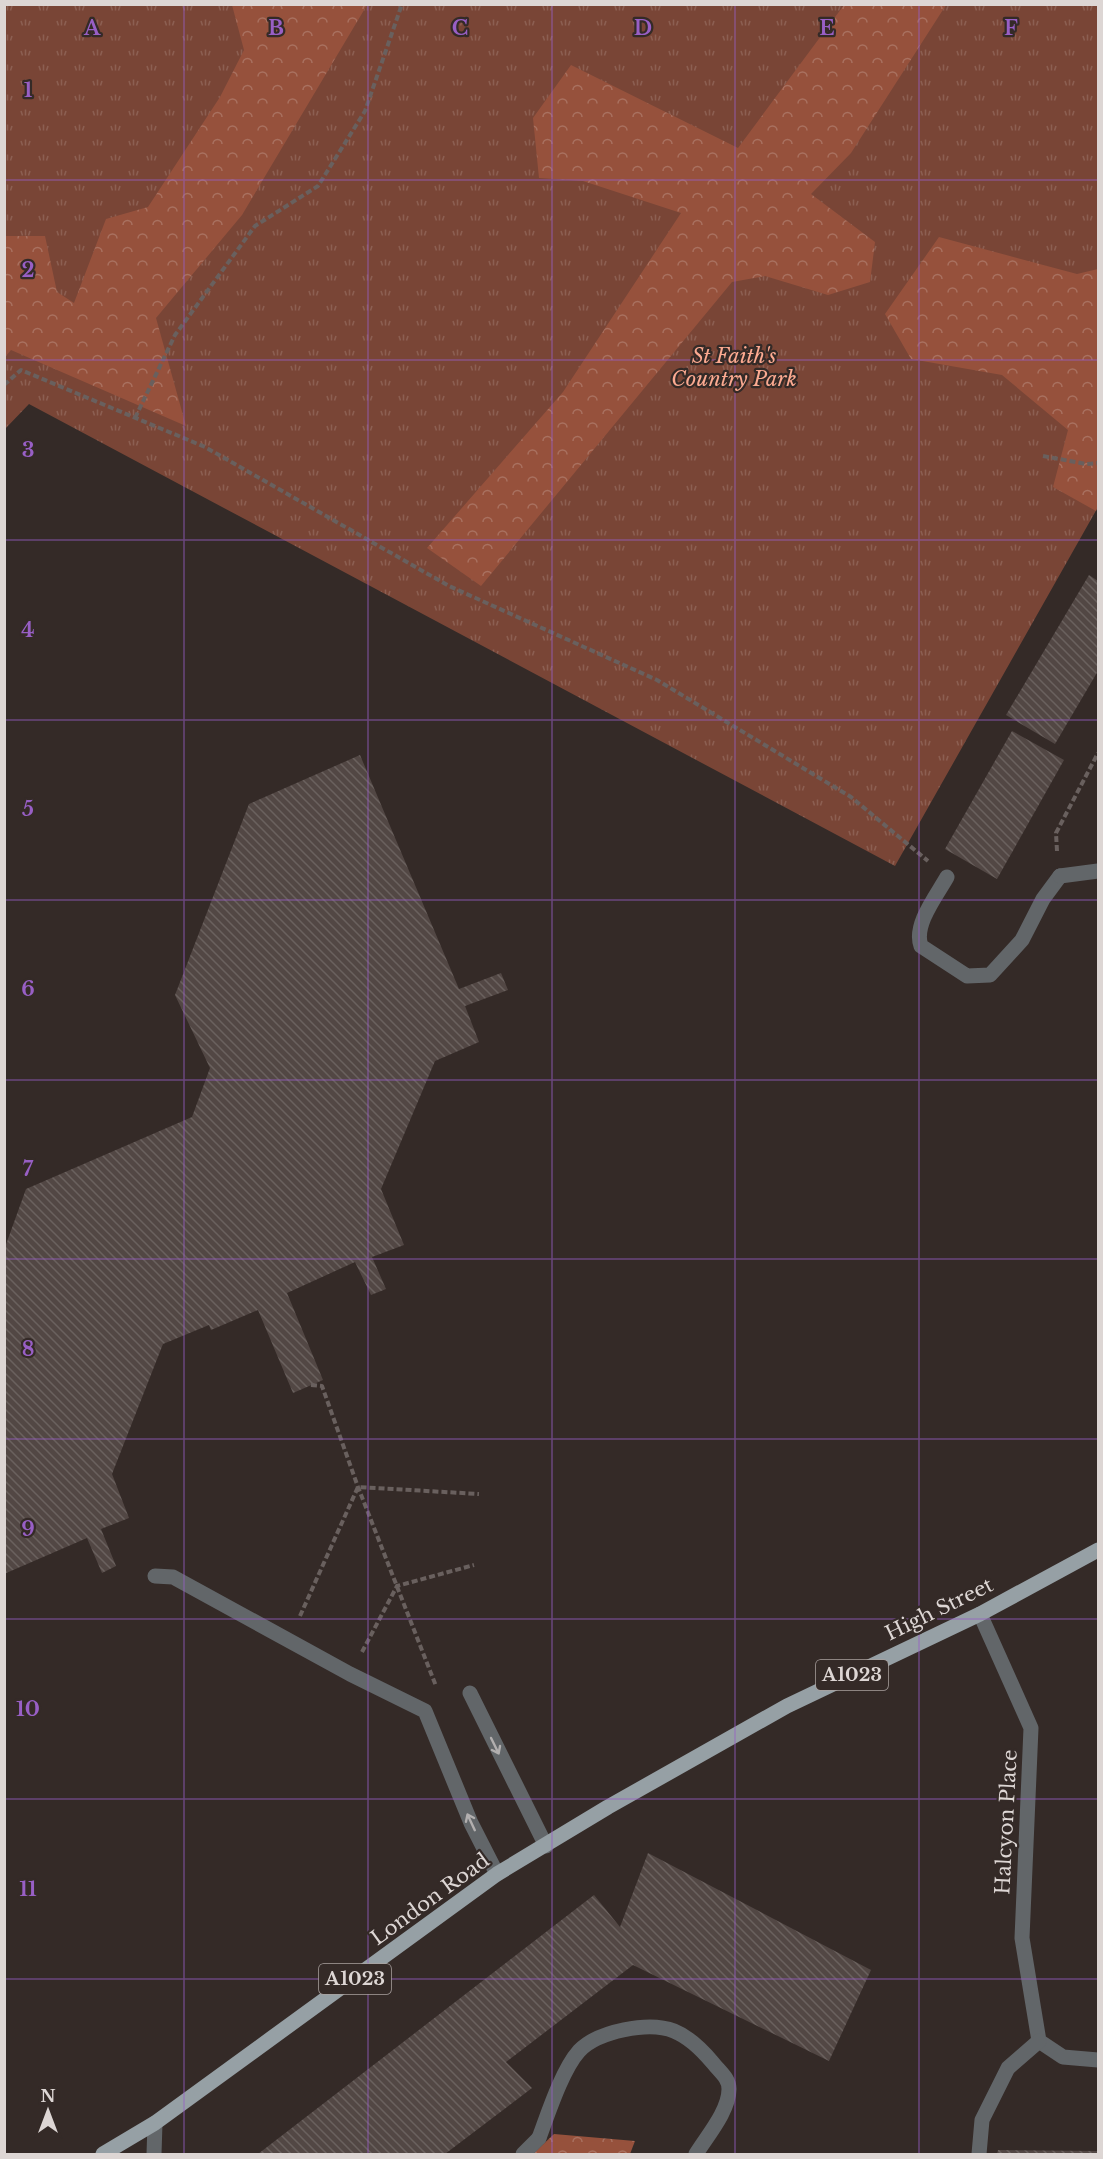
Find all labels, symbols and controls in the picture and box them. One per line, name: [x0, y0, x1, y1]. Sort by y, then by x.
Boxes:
text: A: [83, 16, 101, 40]
text: B: [268, 16, 284, 40]
text: C: [452, 16, 468, 40]
text: D: [634, 16, 652, 40]
text: E: [819, 16, 835, 40]
text: F: [1004, 16, 1018, 40]
text: 1: [24, 78, 33, 102]
text: 2: [21, 258, 35, 282]
park label: St Faith's Country Park: [671, 344, 797, 391]
text: 3: [22, 438, 34, 462]
text: 4: [21, 618, 35, 642]
text: 5: [22, 797, 34, 821]
text: 6: [21, 977, 35, 1001]
text: 7: [23, 1157, 34, 1181]
text: 8: [22, 1337, 34, 1361]
text: 9: [21, 1517, 35, 1541]
street label: High Street: [881, 1572, 997, 1645]
road number: A1023: [816, 1660, 888, 1690]
text: 10: [16, 1697, 40, 1721]
one-way arrow: [489, 1737, 501, 1755]
street label: Halcyon Place: [990, 1749, 1022, 1895]
one-way arrow: [464, 1814, 476, 1832]
street label: London Road: [366, 1848, 494, 1950]
text: 11: [19, 1877, 37, 1901]
road number: A1023: [319, 1964, 391, 1994]
north arrow: [18, 2081, 78, 2141]
text: N: [40, 2086, 56, 2106]

